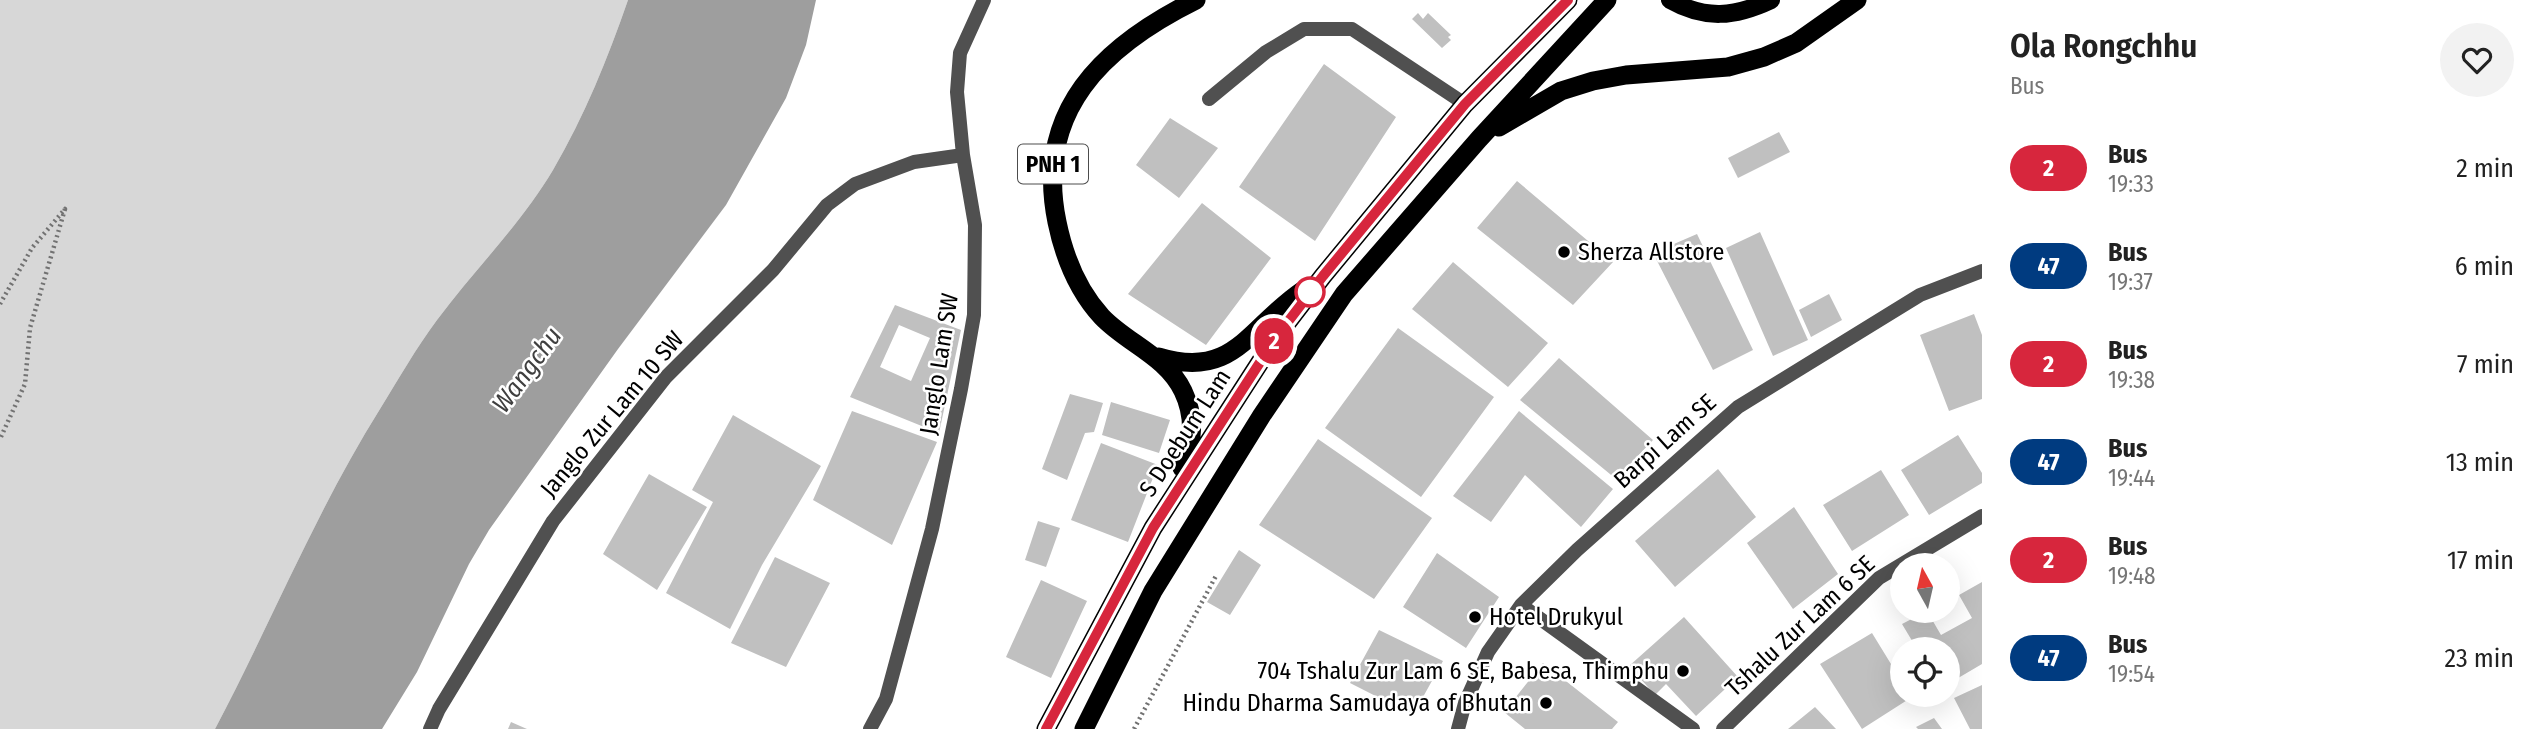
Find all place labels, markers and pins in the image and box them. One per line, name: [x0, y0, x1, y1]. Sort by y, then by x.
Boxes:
place label: Sherza Allstore: [1578, 238, 1724, 266]
marker: Sherza Allstore: [1556, 244, 1572, 260]
unlabelled marker: [1295, 277, 1325, 307]
place label: Hotel Drukyul: [1489, 603, 1623, 631]
marker: Hotel Drukyul: [1467, 609, 1483, 625]
place label: 704 Tshalu Zur Lam 6 SE, Babesa, Thimphu: [1258, 657, 1669, 685]
marker: 704 Tshalu Zur Lam 6 SE, Babesa, Thimphu: [1675, 663, 1691, 679]
place label: Hindu Dharma Samudaya of Bhutan: [1182, 689, 1532, 717]
marker: Hindu Dharma Samudaya of Bhutan: [1538, 695, 1554, 711]

